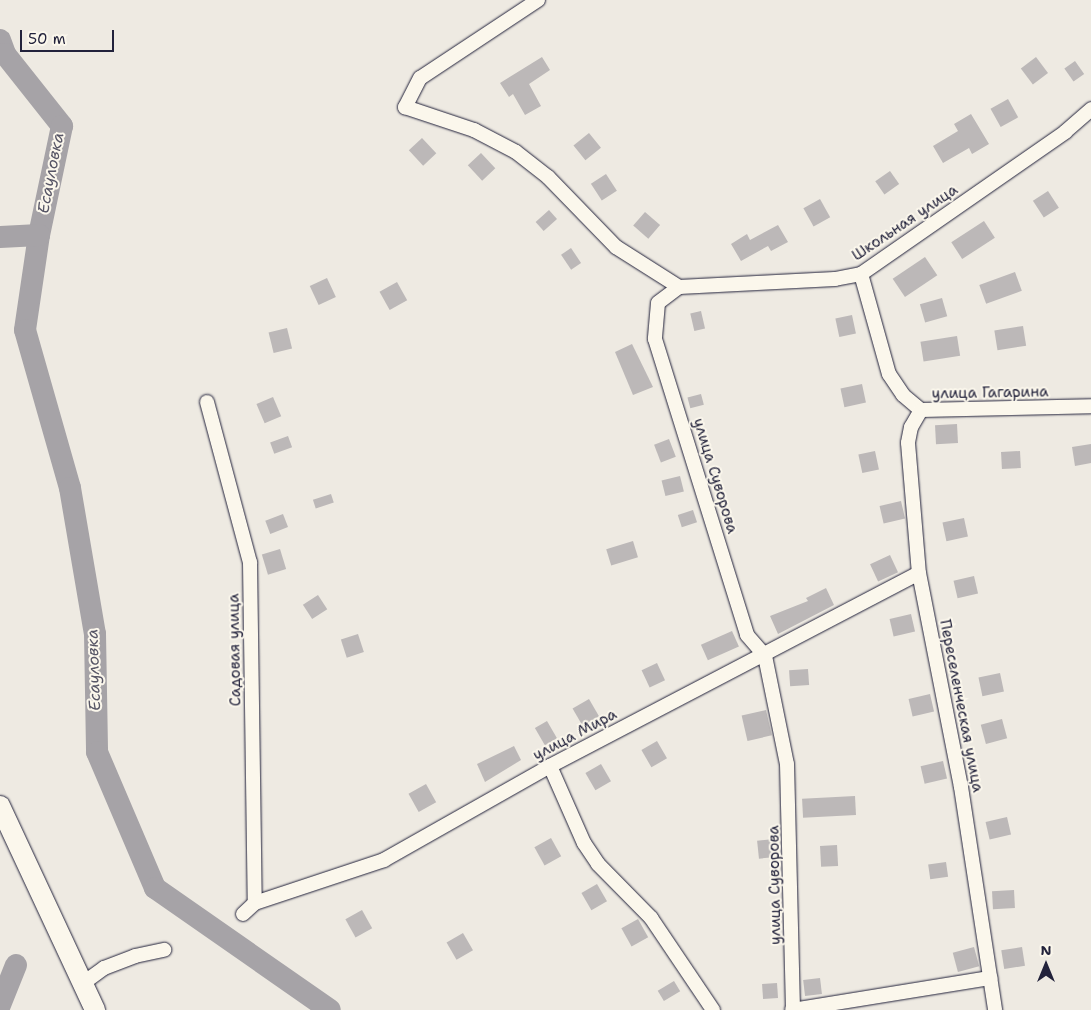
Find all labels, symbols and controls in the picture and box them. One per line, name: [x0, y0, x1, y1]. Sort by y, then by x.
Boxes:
scale bar: [22, 20, 116, 52]
text: 50 m: [28, 29, 66, 49]
water label: Есауловка: [34, 131, 68, 215]
street label: Школьная улица: [849, 181, 961, 265]
street label: улица Гагарина: [931, 383, 1049, 403]
street label: улица Суворова: [689, 416, 741, 536]
street label: Садовая улица: [225, 593, 245, 707]
street label: Переселенческая улица: [935, 618, 987, 794]
water label: Есауловка: [83, 629, 105, 711]
street label: улица Мира: [530, 705, 620, 765]
street label: улица Суворова: [765, 825, 785, 945]
north arrow: [1021, 940, 1071, 990]
text: N: [1040, 941, 1052, 959]

